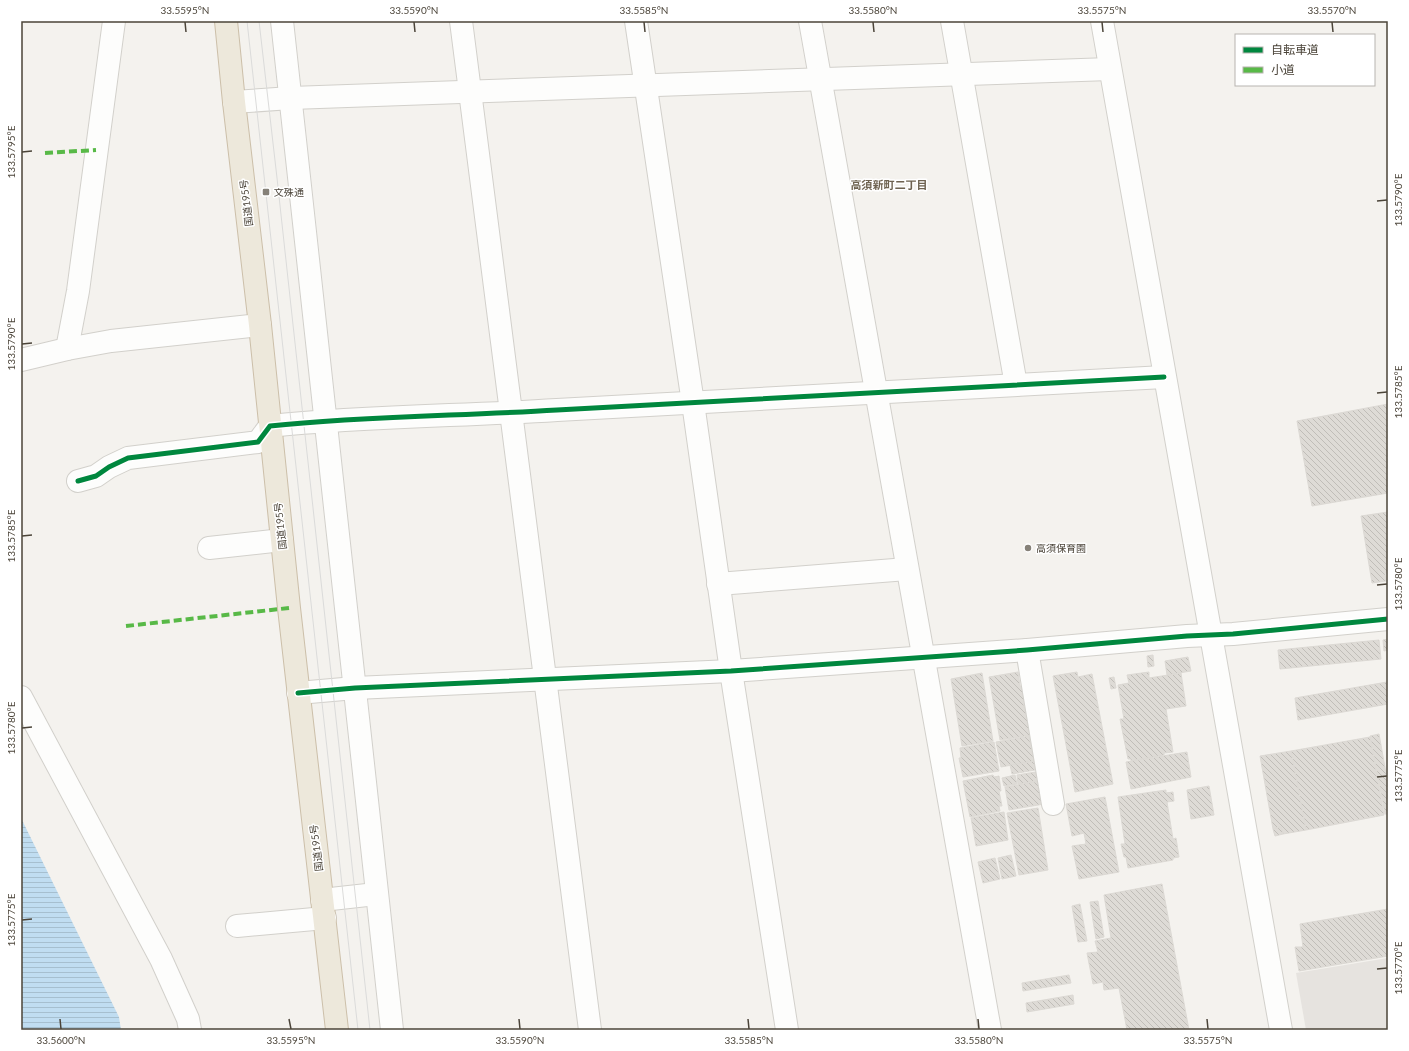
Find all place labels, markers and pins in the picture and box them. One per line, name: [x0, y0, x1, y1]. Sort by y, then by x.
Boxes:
place label: 文殊通: [274, 186, 304, 198]
marker: 文殊通: [261, 187, 271, 197]
place label: 高須保育園: [1036, 542, 1086, 554]
marker: 高須保育園: [1023, 543, 1033, 553]

